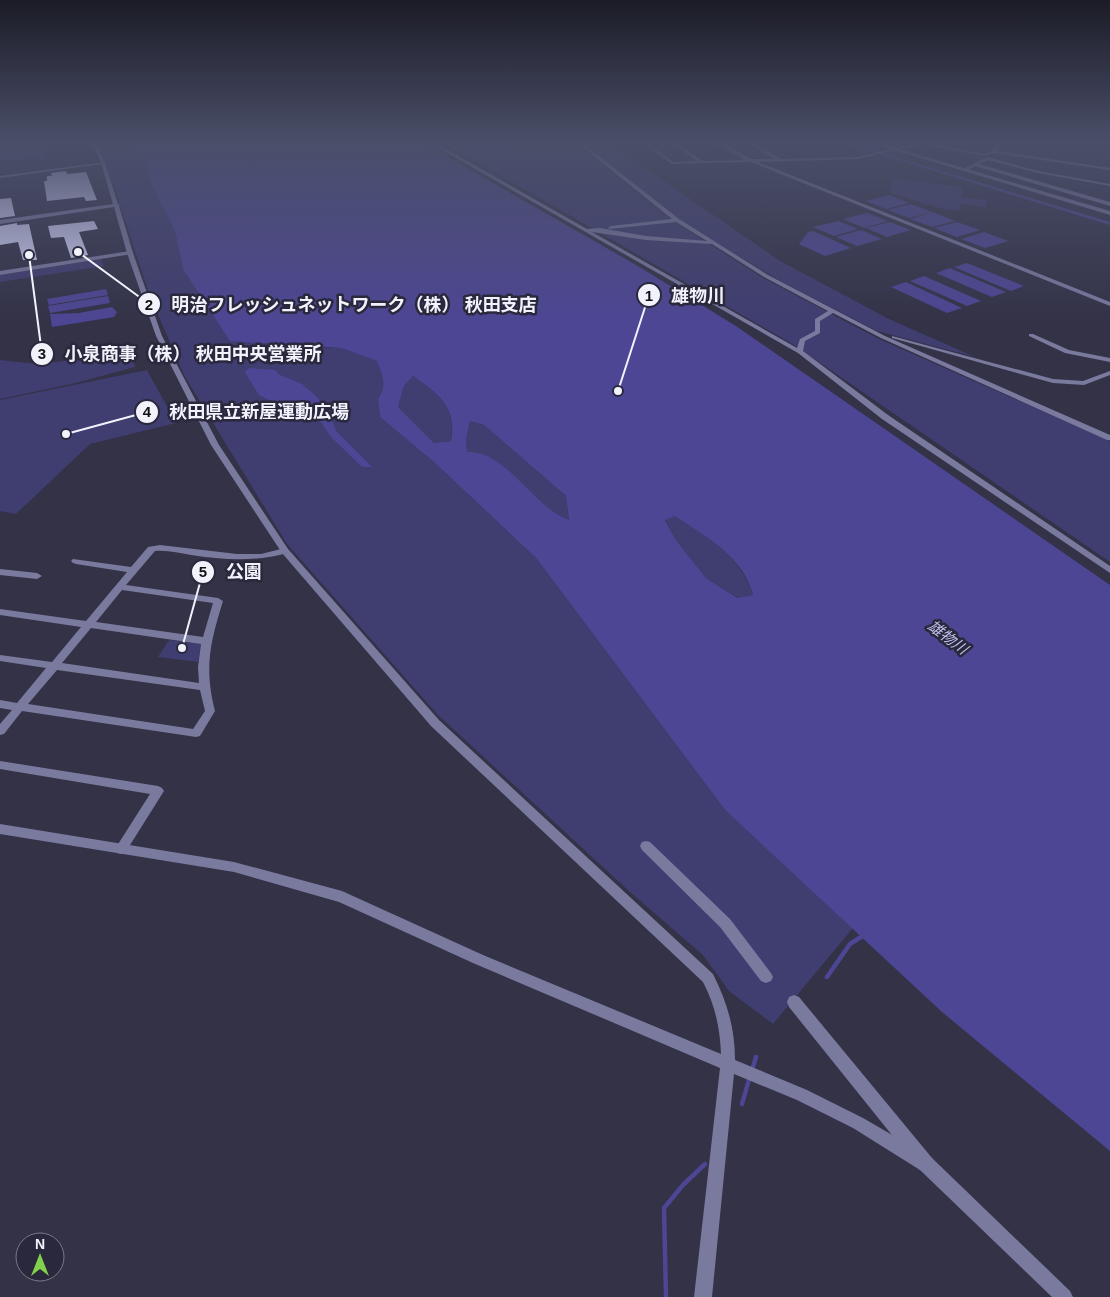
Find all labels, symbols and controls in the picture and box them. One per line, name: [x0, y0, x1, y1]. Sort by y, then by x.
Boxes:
callout: 雄物川: [636, 279, 735, 312]
text: 雄物川: [671, 286, 725, 306]
text: 1: [645, 287, 653, 304]
callout: 明治フレッシュネットワーク（株） 秋田支店: [136, 288, 546, 321]
text: 明治フレッシュネットワーク（株） 秋田支店: [172, 295, 537, 315]
text: 2: [145, 296, 153, 313]
callout: 小泉商事（株） 秋田中央営業所: [30, 337, 332, 370]
text: 小泉商事（株） 秋田中央営業所: [65, 344, 322, 364]
text: 3: [38, 345, 46, 362]
callout: 秋田県立新屋運動広場: [134, 395, 359, 428]
text: 秋田県立新屋運動広場: [169, 402, 349, 422]
text: 4: [143, 403, 152, 420]
callout: 公園: [191, 555, 272, 588]
text: 公園: [226, 562, 262, 582]
text: 5: [199, 563, 207, 580]
water label: 雄物川: [925, 617, 973, 659]
north arrow: [15, 1232, 65, 1282]
text: N: [35, 1236, 45, 1252]

